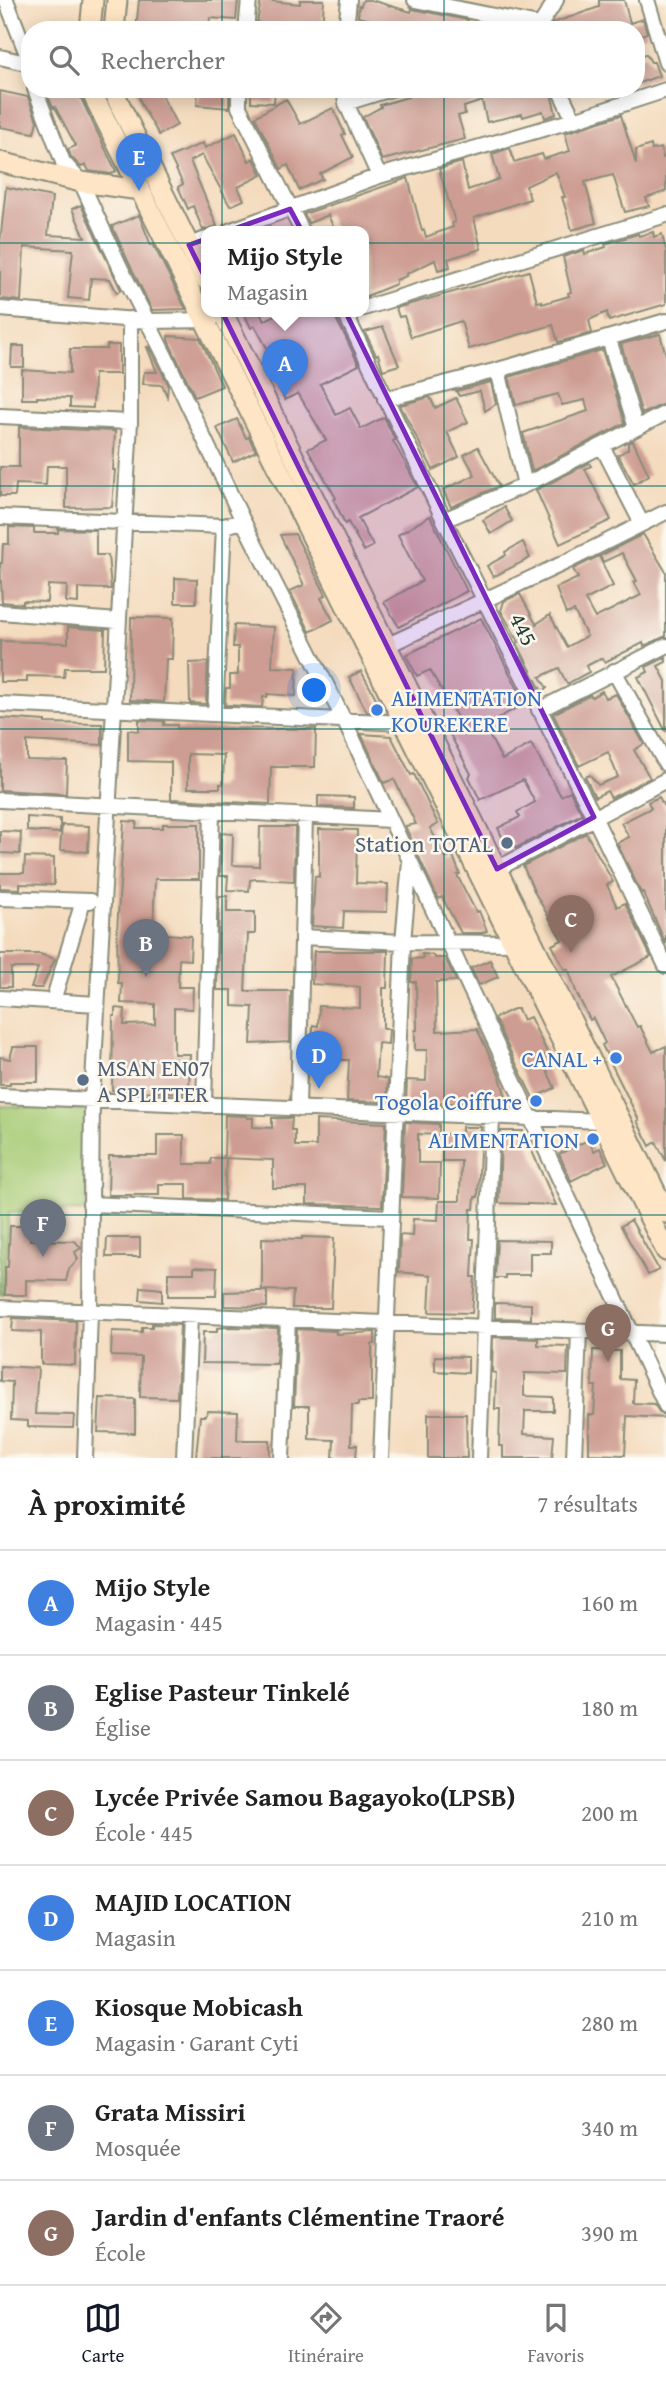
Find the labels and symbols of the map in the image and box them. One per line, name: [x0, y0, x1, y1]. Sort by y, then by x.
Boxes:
pin: E: [116, 133, 162, 191]
pin: A: [262, 339, 308, 397]
street label: 445: [502, 607, 546, 651]
your location: [297, 673, 331, 707]
place label: ALIMENTATION KOUREKERE: [391, 681, 542, 740]
marker: ALIMENTATION KOUREKERE: [369, 702, 385, 718]
place label: Station TOTAL: [355, 827, 493, 860]
marker: Station TOTAL: [499, 835, 515, 851]
pin: C: [548, 895, 594, 953]
pin: B: [123, 919, 169, 977]
pin: D: [296, 1031, 342, 1089]
place label: CANAL +: [521, 1042, 602, 1075]
marker: CANAL +: [608, 1050, 624, 1066]
place label: MSAN EN07 A SPLITTER: [97, 1051, 210, 1110]
marker: MSAN EN07 A SPLITTER: [75, 1072, 91, 1088]
place label: Togola Coiffure: [375, 1085, 522, 1118]
marker: Togola Coiffure: [528, 1093, 544, 1109]
place label: ALIMENTATION: [428, 1123, 579, 1156]
marker: ALIMENTATION: [585, 1131, 601, 1147]
pin: F: [20, 1199, 66, 1257]
pin: G: [585, 1304, 631, 1362]

